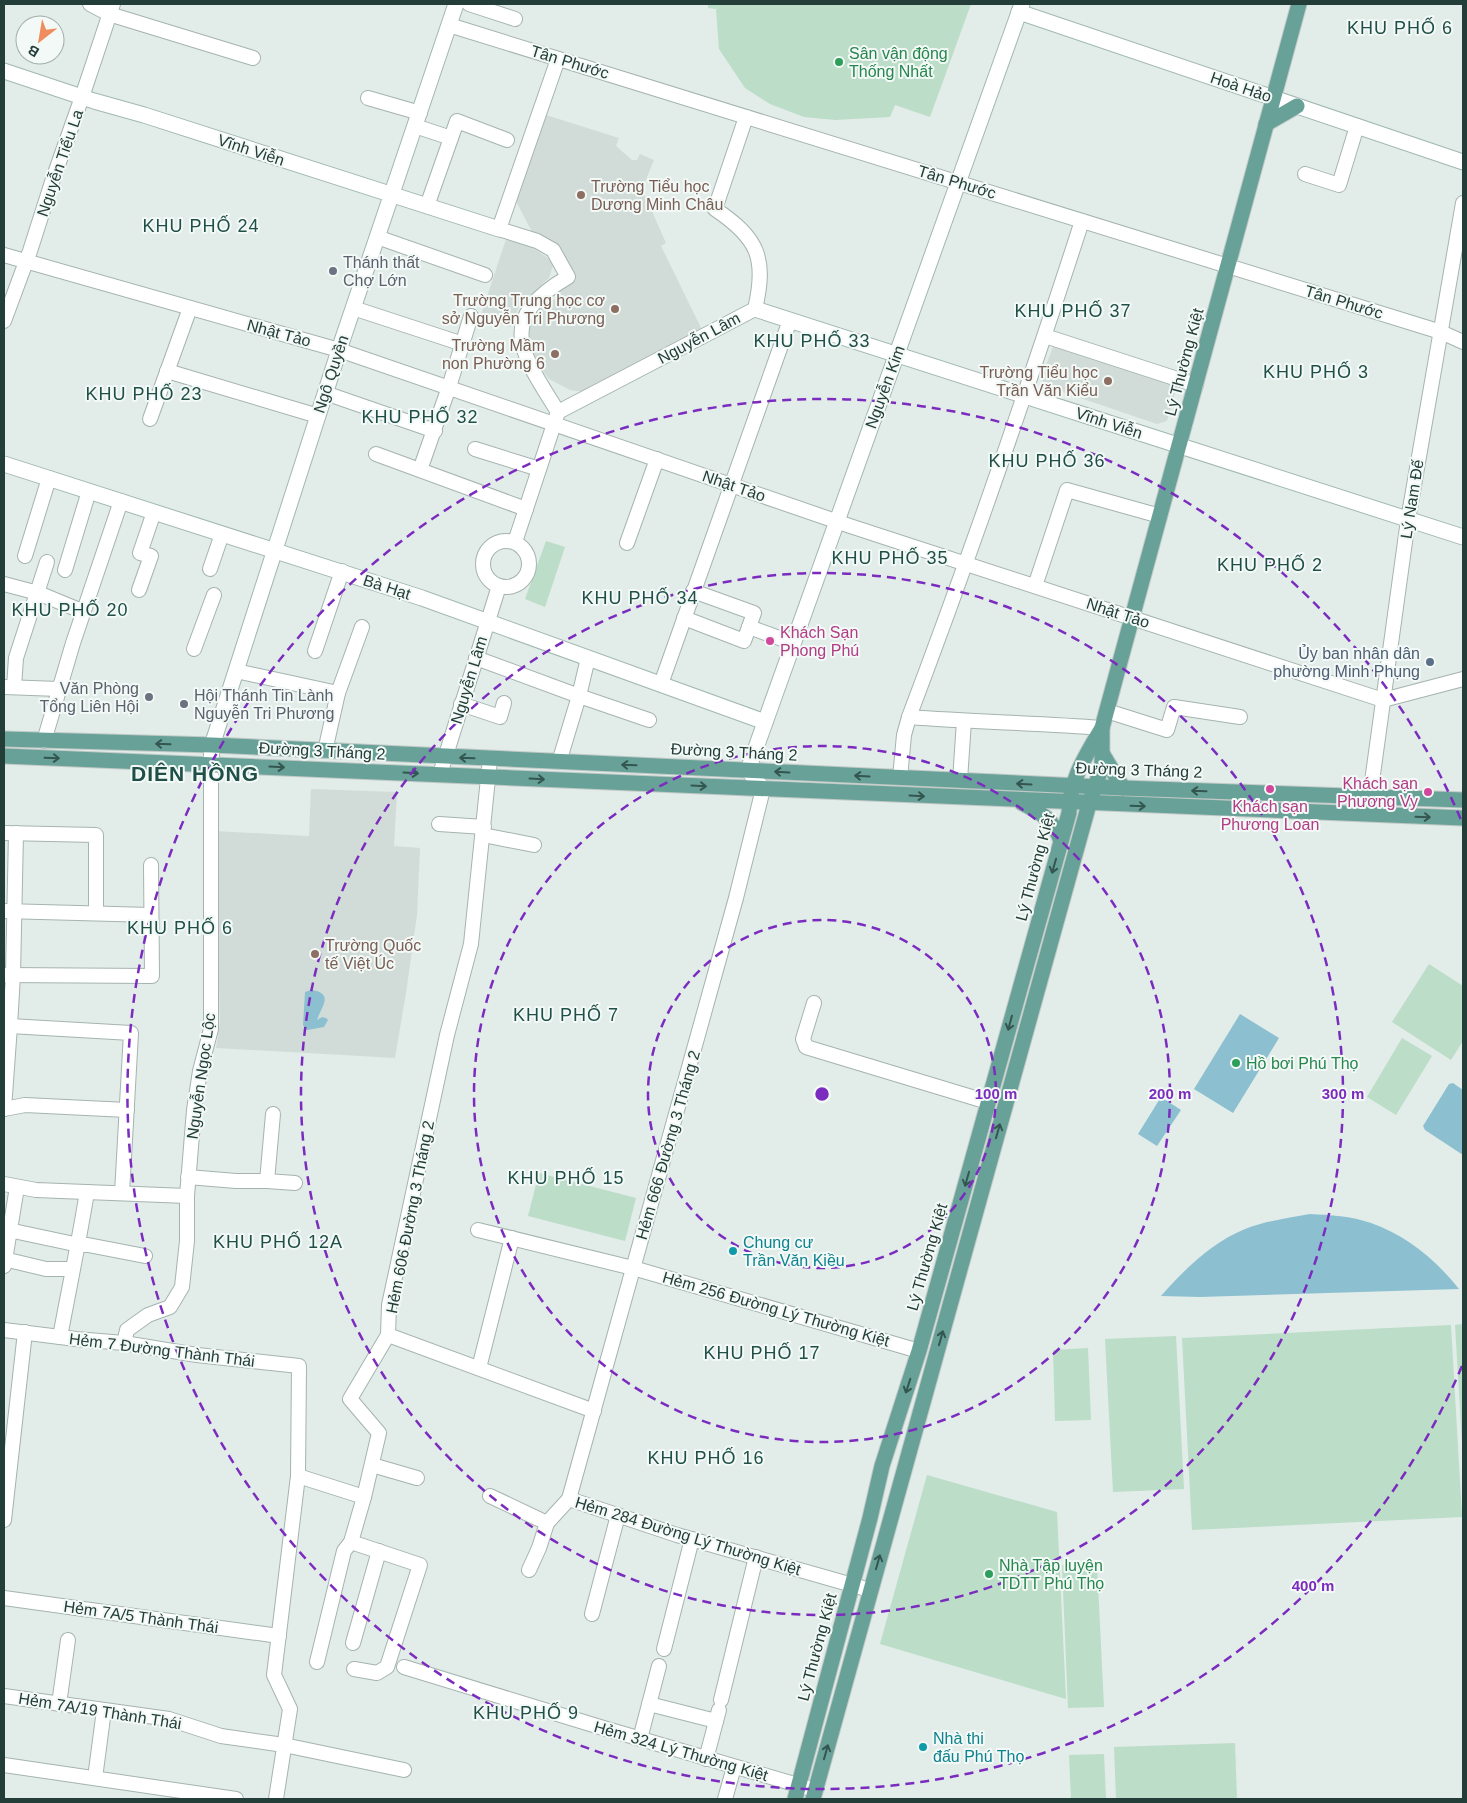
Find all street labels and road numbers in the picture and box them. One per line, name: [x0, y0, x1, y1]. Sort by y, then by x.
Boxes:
street label: Tân Phước: [529, 42, 611, 82]
street label: Hoà Hảo: [1208, 69, 1274, 105]
street label: Nguyễn Tiểu La: [33, 107, 86, 219]
street label: Vĩnh Viễn: [216, 130, 287, 169]
street label: Tân Phước: [916, 162, 998, 202]
street label: Tân Phước: [1303, 282, 1385, 322]
street label: Lý Thường Kiệt: [1161, 306, 1207, 418]
street label: Nguyễn Lâm: [654, 308, 743, 367]
street label: Nhật Tảo: [245, 316, 313, 350]
street label: Ngô Quyền: [310, 333, 352, 415]
street label: Nguyễn Kim: [861, 343, 908, 431]
street label: Vĩnh Viễn: [1074, 403, 1145, 442]
street label: Lý Nam Đế: [1397, 458, 1427, 540]
street label: Nhật Tảo: [700, 467, 768, 505]
street label: Bà Hạt: [361, 571, 413, 603]
street label: Nhật Tảo: [1084, 595, 1152, 631]
street label: Nguyễn Lâm: [447, 634, 490, 726]
street label: Đường 3 Tháng 2: [258, 739, 386, 763]
street label: Đường 3 Tháng 2: [670, 740, 798, 764]
street label: Đường 3 Tháng 2: [1075, 759, 1203, 781]
street label: Lý Thường Kiệt: [1012, 811, 1058, 923]
street label: Nguyễn Ngọc Lộc: [183, 1012, 218, 1140]
street label: Hẻm 666 Đường 3 Tháng 2: [633, 1048, 703, 1242]
street label: Hẻm 606 Đường 3 Tháng 2: [383, 1119, 437, 1315]
street label: Lý Thường Kiệt: [904, 1201, 951, 1313]
street label: Hẻm 256 Đường Lý Thường Kiệt: [661, 1268, 892, 1350]
street label: Hẻm 7 Đường Thành Thái: [68, 1330, 256, 1370]
street label: Hẻm 284 Đường Lý Thường Kiệt: [573, 1494, 803, 1579]
street label: Lý Thường Kiệt: [794, 1591, 840, 1703]
street label: Hẻm 7A/5 Thành Thái: [63, 1598, 219, 1636]
street label: Hẻm 7A/19 Thành Thái: [17, 1690, 183, 1732]
street label: Hẻm 324 Lý Thường Kiệt: [592, 1718, 770, 1784]

